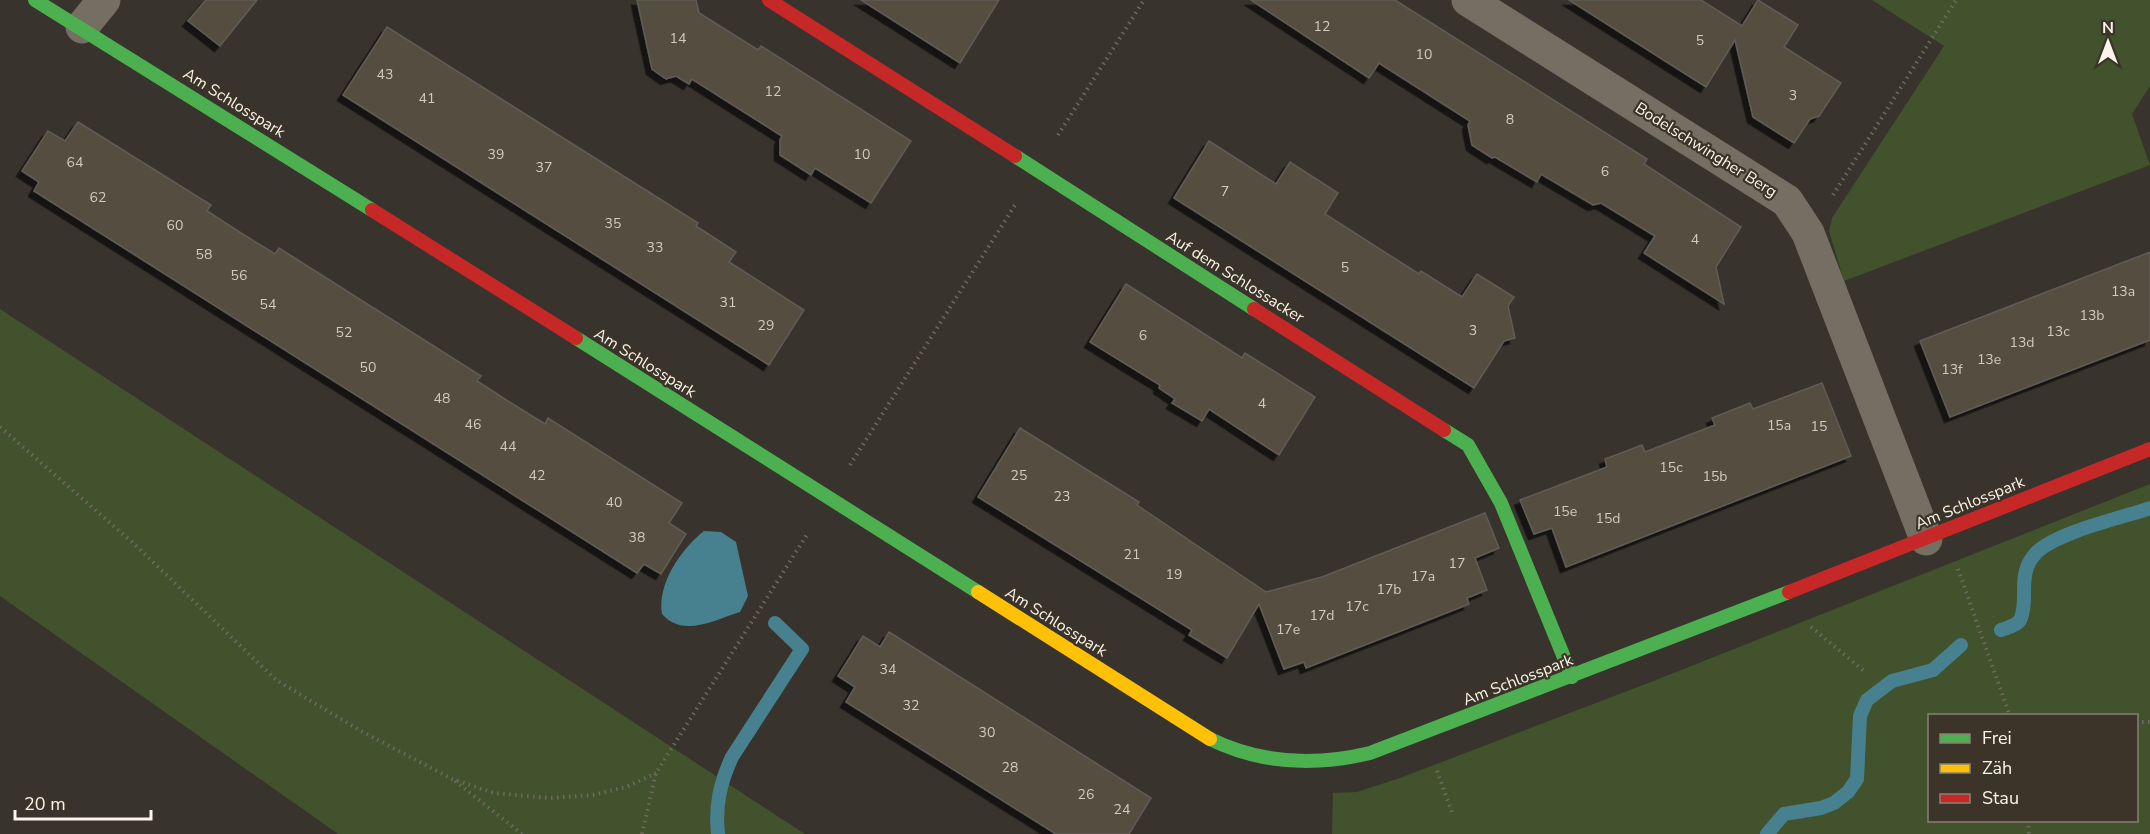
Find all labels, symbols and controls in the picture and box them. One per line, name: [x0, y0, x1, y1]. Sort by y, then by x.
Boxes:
north arrow: [2078, 12, 2138, 72]
house number: 12: [1314, 17, 1330, 36]
text: N: [2102, 17, 2114, 39]
house number: 14: [670, 29, 686, 48]
house number: 5: [1696, 31, 1704, 50]
house number: 10: [1416, 45, 1432, 64]
street label: Am Schlosspark: [179, 63, 290, 144]
house number: 43: [377, 65, 393, 84]
house number: 12: [765, 82, 781, 101]
house number: 3: [1789, 86, 1797, 105]
house number: 41: [419, 89, 435, 108]
street label: Bodelschwingher Berg: [1631, 97, 1781, 203]
house number: 8: [1506, 110, 1514, 129]
house number: 39: [488, 145, 504, 164]
house number: 10: [854, 145, 870, 164]
house number: 64: [67, 153, 83, 172]
house number: 37: [536, 158, 552, 177]
house number: 6: [1601, 162, 1609, 181]
house number: 7: [1221, 182, 1229, 201]
house number: 62: [90, 188, 106, 207]
house number: 35: [605, 214, 621, 233]
house number: 60: [167, 216, 183, 235]
street label: Auf dem Schlossacker: [1162, 226, 1308, 329]
house number: 4: [1691, 230, 1699, 249]
house number: 33: [647, 238, 663, 257]
house number: 58: [196, 245, 212, 264]
house number: 5: [1341, 258, 1349, 277]
house number: 56: [231, 266, 247, 285]
house number: 13a: [2111, 282, 2135, 301]
house number: 31: [720, 293, 736, 312]
house number: 54: [260, 295, 276, 314]
house number: 13b: [2080, 306, 2104, 325]
house number: 29: [758, 316, 774, 335]
house number: 3: [1469, 321, 1477, 340]
house number: 13c: [2046, 322, 2070, 341]
house number: 52: [336, 323, 352, 342]
street label: Am Schlosspark: [590, 323, 701, 404]
house number: 6: [1139, 326, 1147, 345]
house number: 13d: [2010, 333, 2034, 352]
house number: 13e: [1977, 350, 2001, 369]
house number: 50: [360, 358, 376, 377]
house number: 13f: [1941, 360, 1963, 379]
house number: 48: [434, 389, 450, 408]
house number: 4: [1258, 394, 1266, 413]
house number: 46: [465, 415, 481, 434]
house number: 15a: [1767, 416, 1791, 435]
house number: 15: [1811, 417, 1827, 436]
house number: 44: [500, 437, 516, 456]
house number: 15c: [1659, 458, 1683, 477]
house number: 42: [529, 466, 545, 485]
house number: 25: [1011, 466, 1027, 485]
house number: 15b: [1703, 467, 1727, 486]
street label: Am Schlosspark: [1912, 471, 2029, 535]
house number: 23: [1054, 487, 1070, 506]
house number: 40: [606, 493, 622, 512]
house number: 15e: [1553, 502, 1577, 521]
house number: 15d: [1596, 509, 1620, 528]
house number: 38: [629, 528, 645, 547]
house number: 21: [1124, 545, 1140, 564]
house number: 17: [1449, 554, 1465, 573]
house number: 19: [1166, 565, 1182, 584]
house number: 17a: [1411, 567, 1435, 586]
house number: 17b: [1377, 580, 1401, 599]
street label: Am Schlosspark: [1001, 582, 1112, 663]
house number: 17c: [1345, 597, 1369, 616]
house number: 17d: [1310, 606, 1334, 625]
house number: 17e: [1276, 620, 1300, 639]
street label: Am Schlosspark: [1460, 649, 1577, 711]
house number: 34: [880, 660, 896, 679]
house number: 32: [903, 696, 919, 715]
legend: [1928, 714, 2138, 822]
house number: 30: [979, 723, 995, 742]
text: Frei: [1982, 726, 2012, 750]
text: Zäh: [1982, 756, 2012, 780]
house number: 28: [1002, 758, 1018, 777]
scale bar: [15, 783, 152, 821]
house number: 26: [1078, 785, 1094, 804]
text: Stau: [1982, 786, 2019, 810]
text: 20 m: [24, 792, 66, 816]
house number: 24: [1114, 800, 1130, 819]

